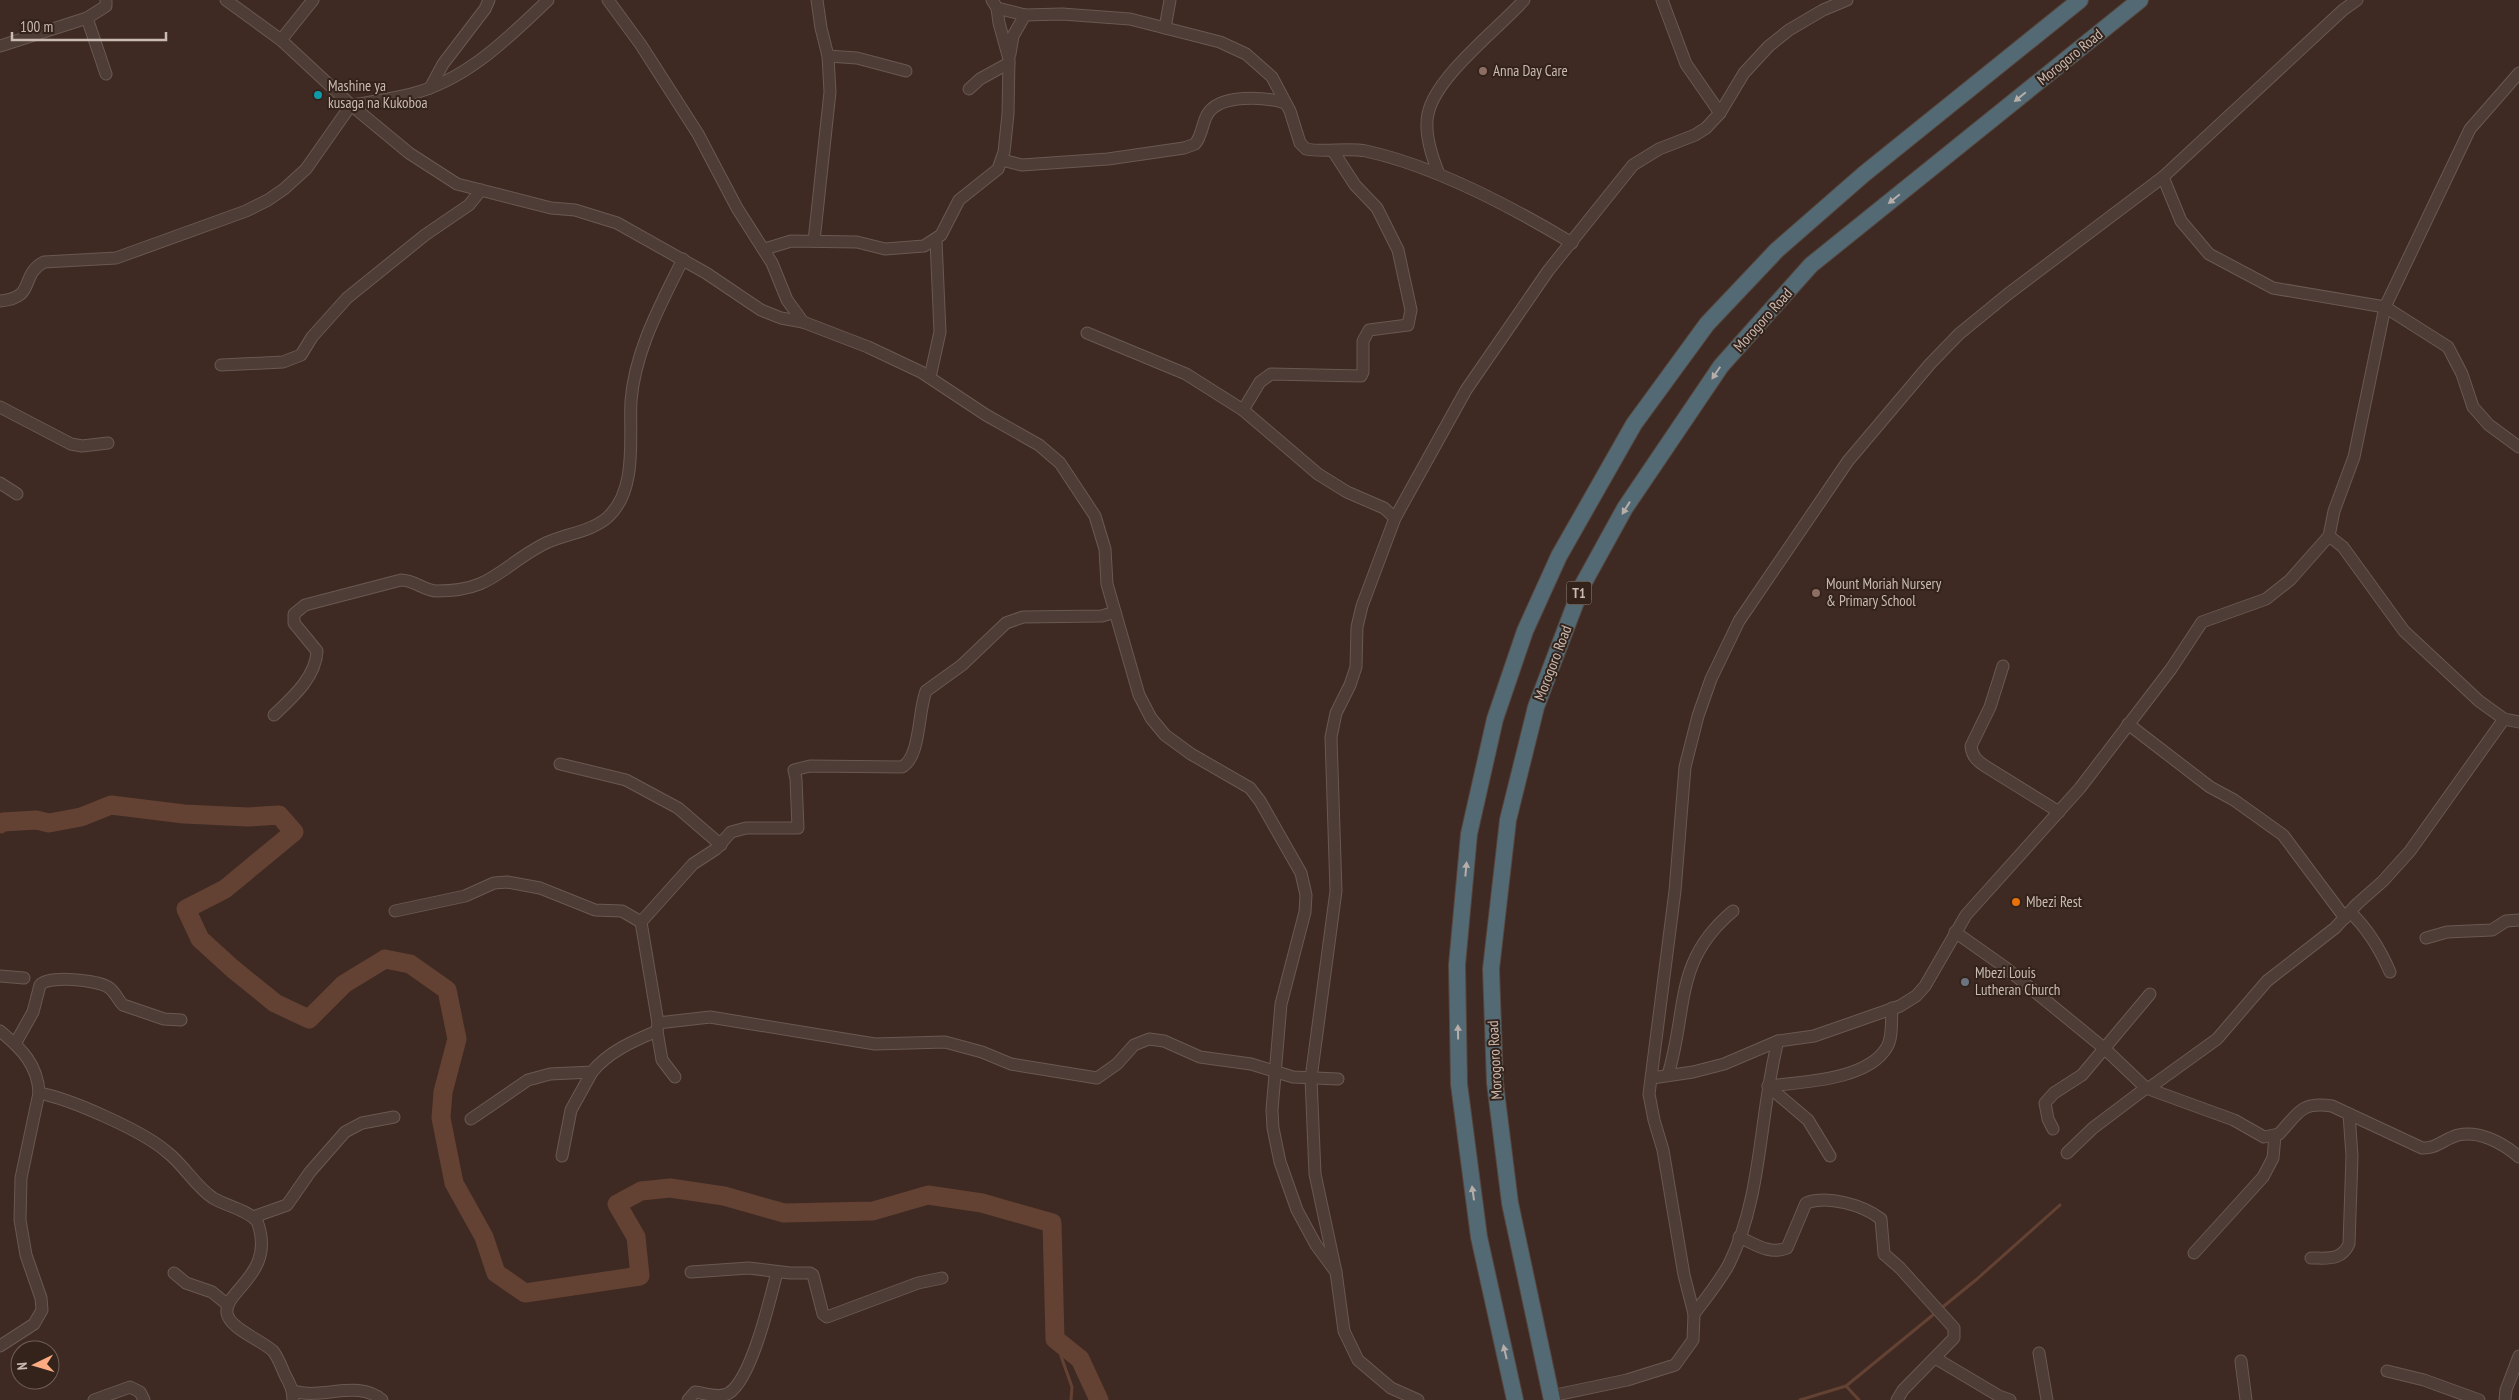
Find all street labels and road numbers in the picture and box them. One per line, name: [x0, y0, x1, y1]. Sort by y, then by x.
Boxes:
street label: Morogoro Road: [2033, 24, 2106, 89]
street label: Morogoro Road: [1729, 284, 1796, 355]
road number: T1: [1566, 582, 1592, 604]
street label: Morogoro Road: [1530, 623, 1576, 703]
street label: Morogoro Road: [1483, 1020, 1506, 1100]

